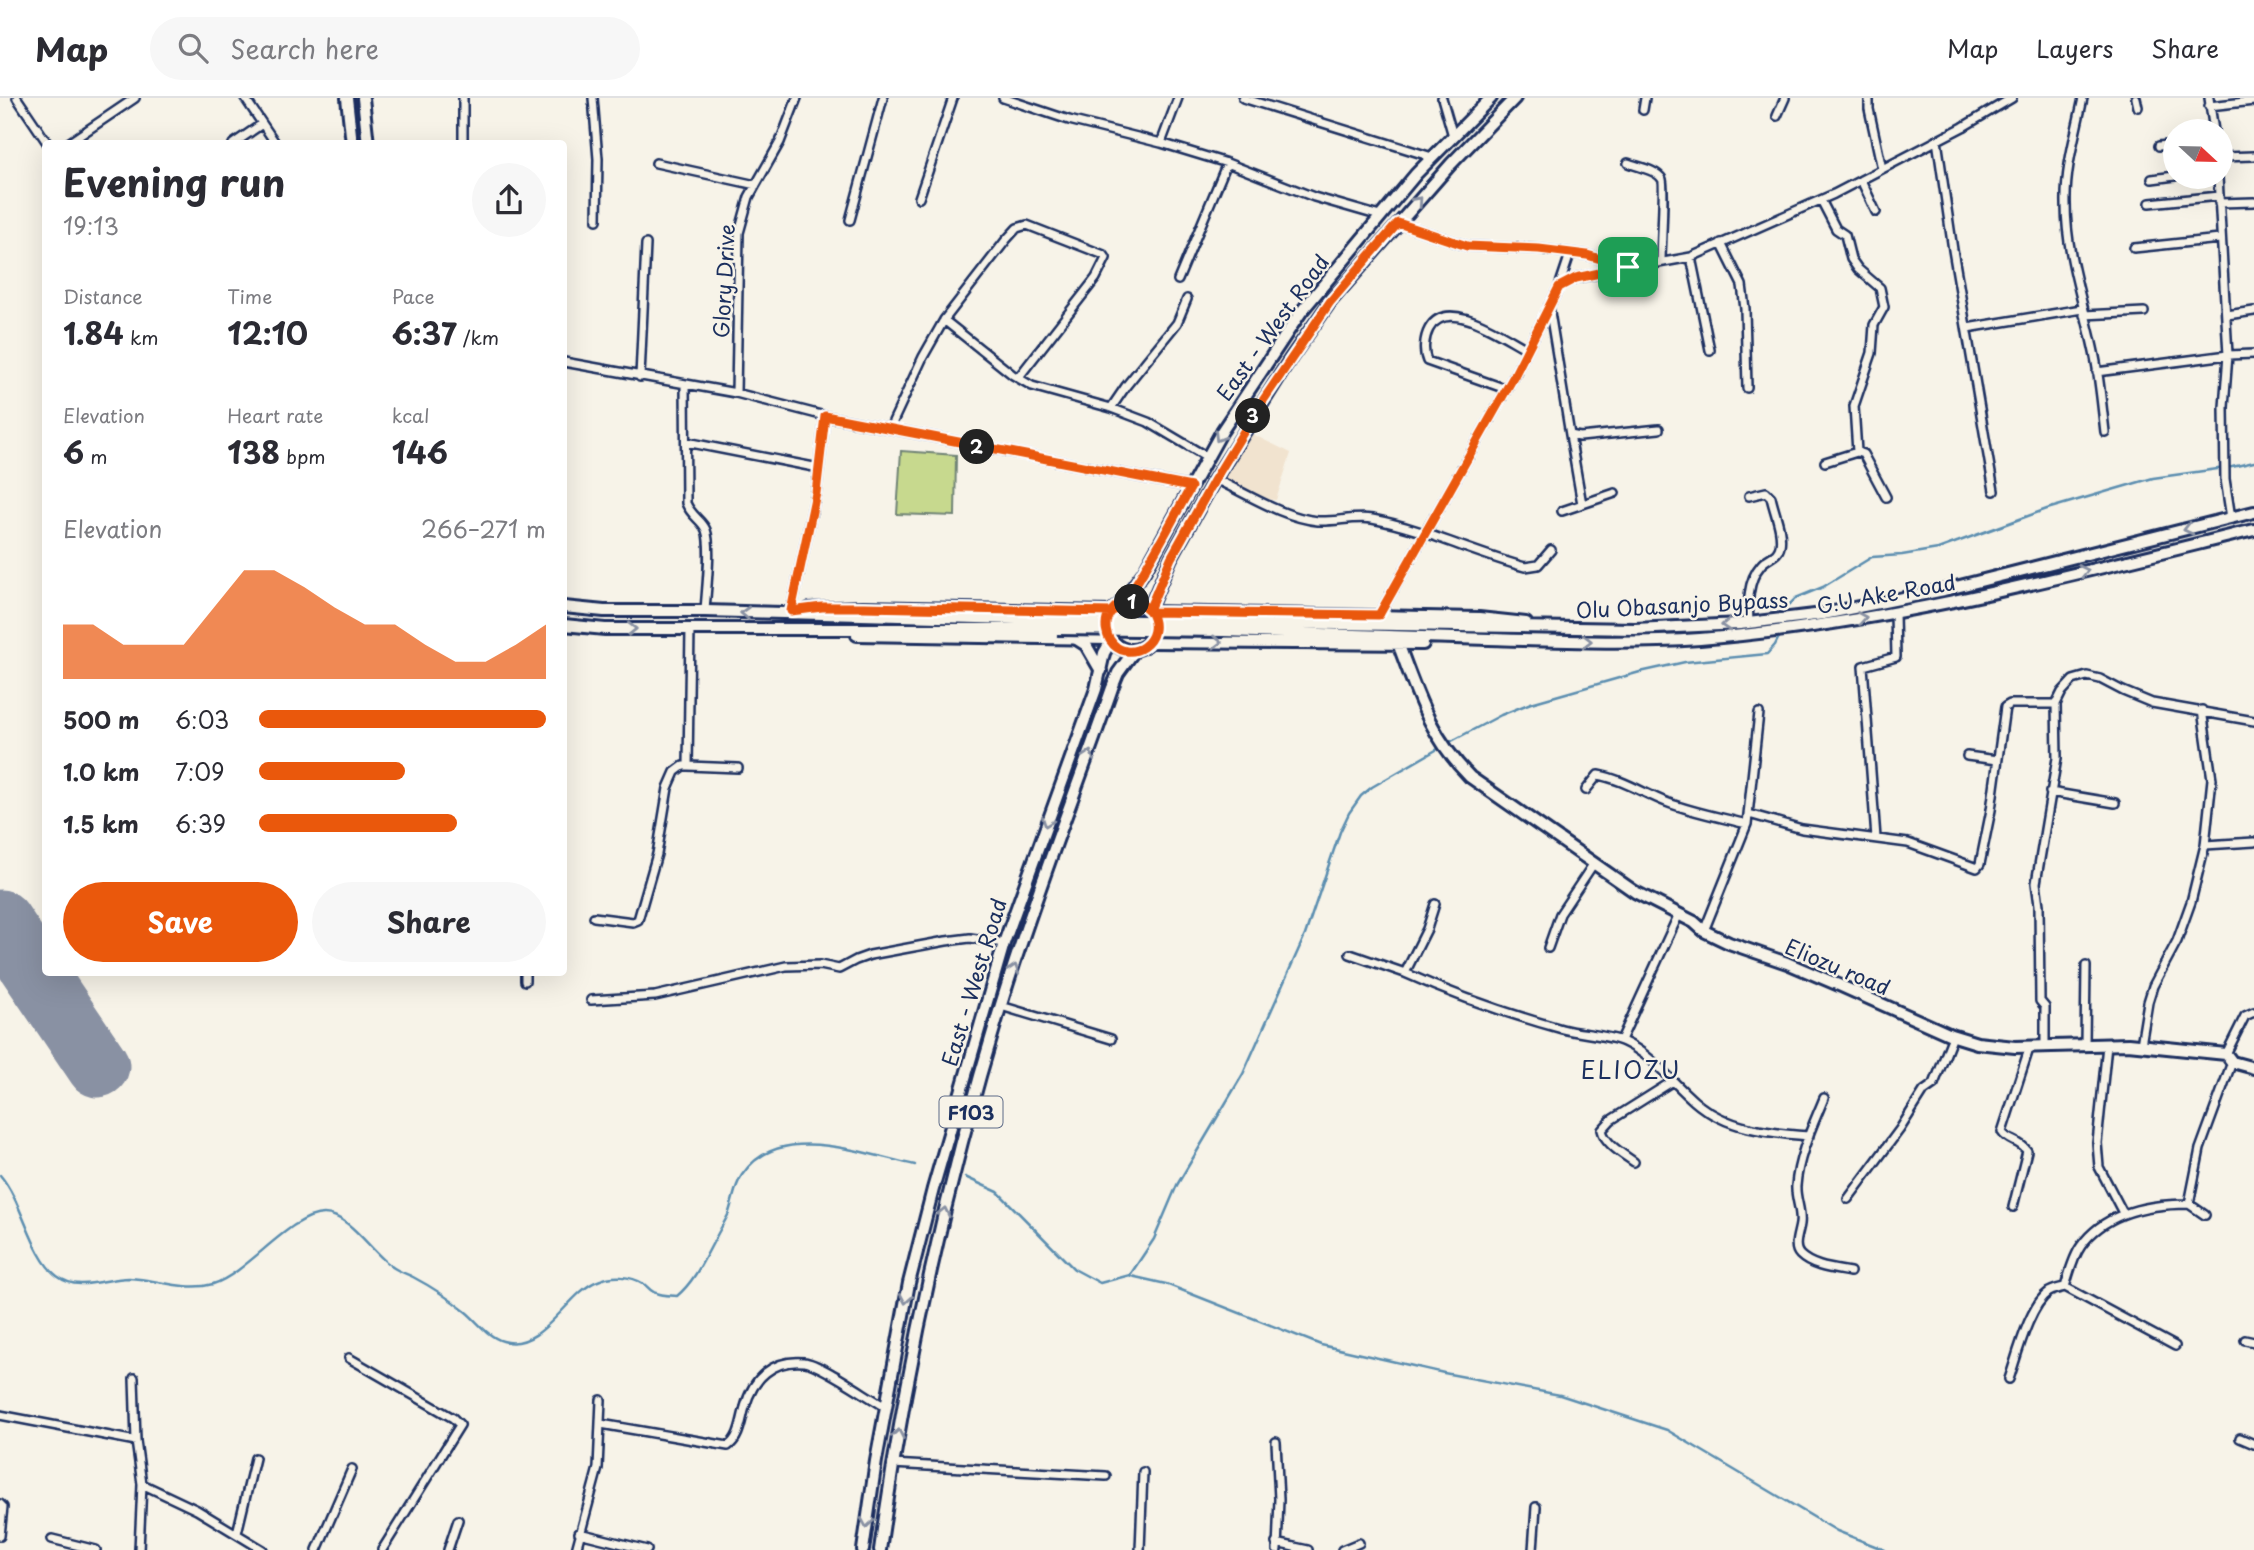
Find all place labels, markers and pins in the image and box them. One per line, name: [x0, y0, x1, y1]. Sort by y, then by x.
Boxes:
pin: [1598, 237, 1658, 297]
pin: 3: [1236, 398, 1270, 434]
pin: 2: [960, 430, 995, 464]
pin: 1: [1114, 584, 1150, 620]

